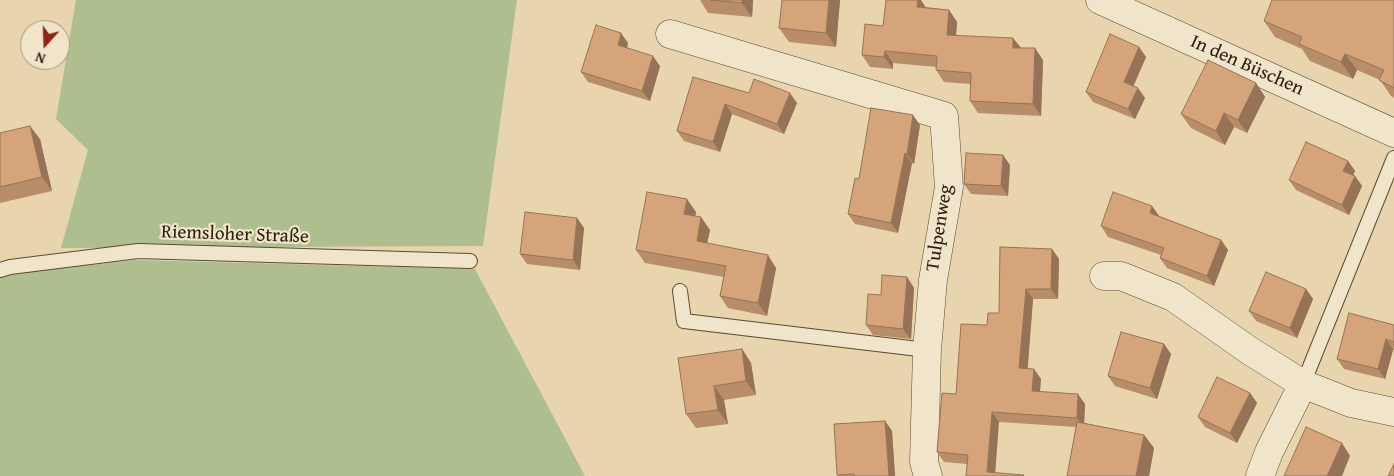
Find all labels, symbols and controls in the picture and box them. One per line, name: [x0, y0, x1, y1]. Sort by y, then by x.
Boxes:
north arrow: [20, 20, 70, 70]
street label: In den Büschen: [1187, 31, 1307, 101]
text: N: [32, 47, 48, 69]
street label: Tulpenweg: [922, 183, 958, 273]
street label: Riemsloher Straße: [161, 221, 309, 249]

